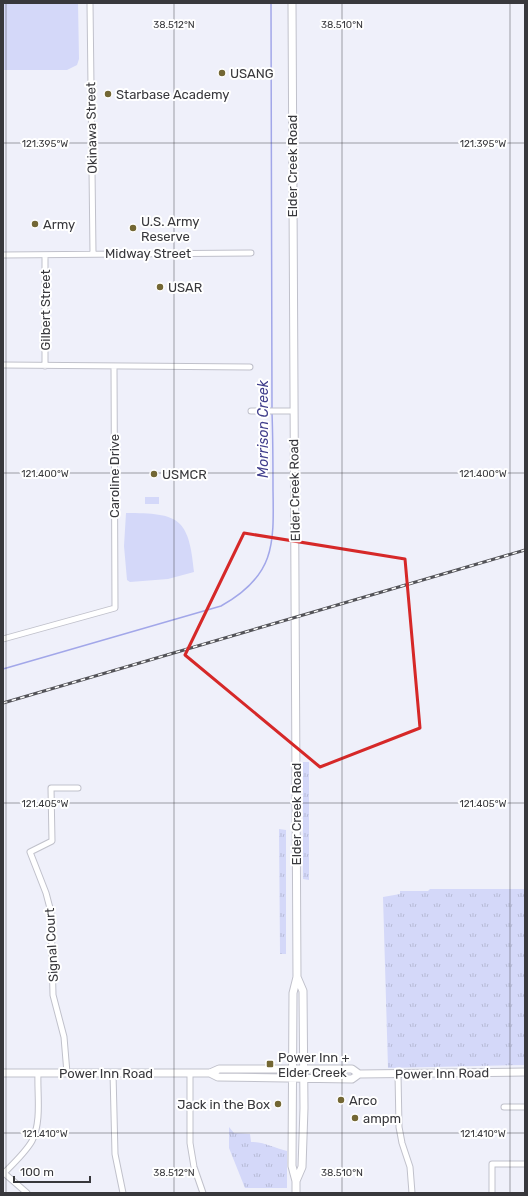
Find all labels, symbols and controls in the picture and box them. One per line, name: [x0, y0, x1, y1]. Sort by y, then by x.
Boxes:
text: 38.512°N: [153, 19, 195, 31]
text: 38.510°N: [321, 19, 363, 31]
place label: USANG: [230, 66, 274, 81]
marker: USANG: [217, 68, 227, 78]
street label: Okinawa Street: [83, 82, 100, 174]
place label: Starbase Academy: [116, 87, 229, 102]
marker: Starbase Academy: [103, 89, 113, 99]
street label: Elder Creek Road: [285, 115, 300, 217]
text: 121.395°W: [22, 138, 68, 150]
text: 121.395°W: [460, 138, 506, 150]
place label: U.S. Army Reserve: [141, 214, 199, 244]
place label: Army: [43, 217, 75, 232]
marker: Army: [30, 219, 40, 229]
marker: U.S. Army Reserve: [128, 223, 138, 233]
street label: Midway Street: [105, 246, 191, 261]
street label: Gilbert Street: [38, 270, 53, 350]
place label: USAR: [168, 280, 202, 295]
marker: USAR: [155, 282, 165, 292]
water label: Morrison Creek: [255, 379, 272, 478]
street label: Caroline Drive: [107, 434, 122, 518]
street label: Elder Creek Road: [286, 439, 303, 541]
place label: USMCR: [162, 467, 207, 482]
text: 121.400°W: [21, 468, 69, 480]
text: 121.400°W: [459, 468, 507, 480]
marker: USMCR: [149, 469, 159, 479]
street label: Elder Creek Road: [289, 763, 304, 865]
text: 121.405°W: [21, 798, 69, 810]
text: 121.405°W: [459, 798, 507, 810]
street label: Signal Court: [42, 907, 62, 983]
place label: Power Inn + Elder Creek: [278, 1050, 349, 1080]
marker: Power Inn + Elder Creek: [265, 1059, 275, 1069]
street label: Power Inn Road: [395, 1065, 489, 1082]
street label: Power Inn Road: [59, 1066, 153, 1081]
place label: Arco: [349, 1093, 377, 1108]
marker: Arco: [336, 1095, 346, 1105]
place label: Jack in the Box: [177, 1097, 270, 1112]
marker: Jack in the Box: [273, 1099, 283, 1109]
place label: ampm: [363, 1111, 401, 1126]
marker: ampm: [350, 1113, 360, 1123]
text: 121.410°W: [22, 1128, 68, 1140]
text: 121.410°W: [460, 1128, 506, 1140]
scale bar: [14, 1158, 90, 1184]
text: 100 m: [20, 1165, 54, 1179]
text: 38.512°N: [153, 1167, 195, 1179]
text: 38.510°N: [321, 1167, 363, 1179]

